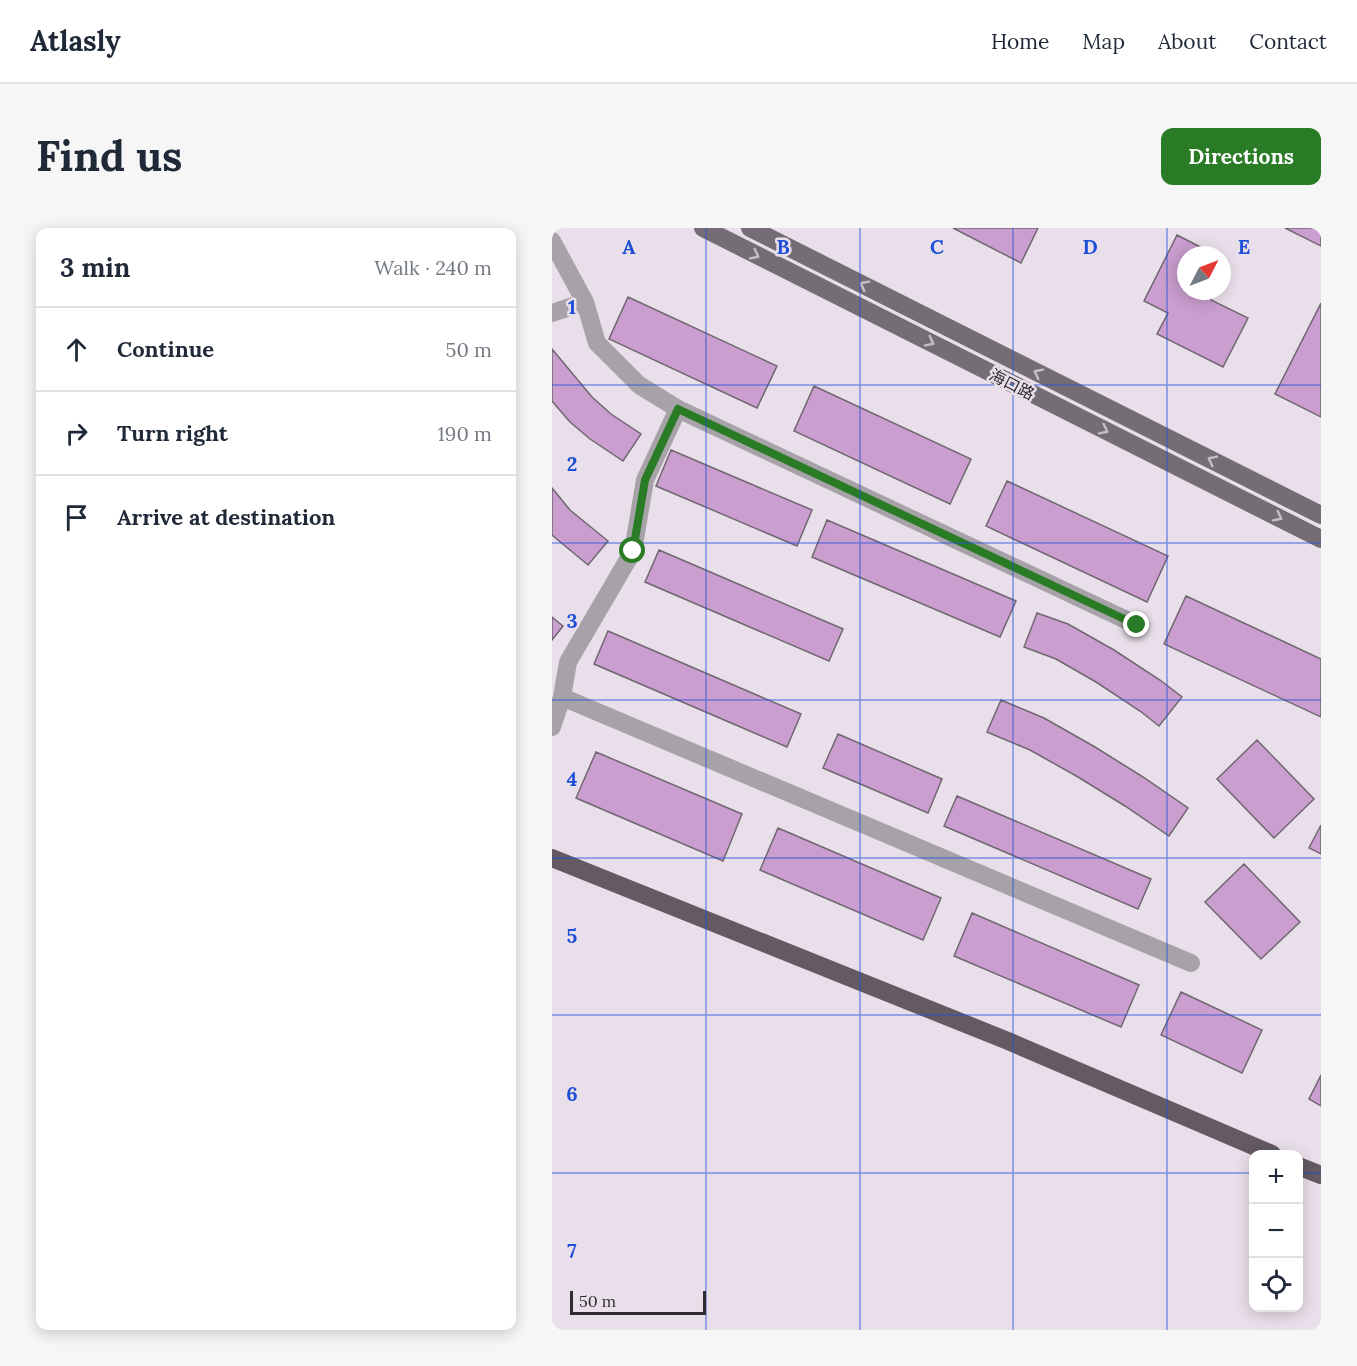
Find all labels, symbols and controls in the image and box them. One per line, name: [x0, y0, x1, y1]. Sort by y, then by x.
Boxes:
text: Atlasly: [30, 23, 121, 59]
text: Home: [991, 28, 1049, 55]
text: Map: [1082, 28, 1125, 55]
text: About: [1158, 28, 1216, 55]
text: Contact: [1249, 28, 1327, 55]
button: Directions: [1161, 128, 1321, 185]
text: Find us: [36, 129, 182, 183]
text: A: [622, 234, 636, 259]
text: B: [776, 234, 790, 259]
text: C: [930, 234, 944, 259]
text: D: [1082, 234, 1098, 259]
text: E: [1238, 234, 1250, 259]
north arrow: [1177, 246, 1231, 300]
one-way arrow: [749, 248, 760, 259]
text: 3 min: [60, 251, 130, 284]
text: Walk · 240 m: [374, 255, 492, 280]
one-way arrow: [859, 281, 870, 293]
text: 1: [568, 294, 576, 319]
icon: ahead: [60, 333, 93, 366]
text: Continue: [117, 335, 214, 363]
one-way arrow: [923, 335, 934, 347]
text: 50 m: [446, 337, 492, 362]
street label: 海口路: [986, 364, 1038, 404]
one-way arrow: [1034, 369, 1045, 380]
icon: right: [60, 417, 93, 450]
text: Turn right: [117, 419, 228, 447]
text: 190 m: [438, 421, 492, 446]
one-way arrow: [1097, 423, 1108, 434]
text: 2: [567, 451, 577, 476]
one-way arrow: [1208, 456, 1219, 468]
icon: arrive: [60, 501, 93, 534]
text: Arrive at destination: [117, 503, 335, 531]
one-way arrow: [1272, 510, 1283, 522]
route start: [619, 537, 645, 563]
text: 3: [566, 608, 578, 633]
route end: [1123, 611, 1149, 637]
text: 4: [567, 766, 578, 791]
text: 5: [567, 923, 578, 948]
text: 6: [566, 1081, 578, 1106]
map controls: [1249, 1150, 1303, 1312]
button: +: [1249, 1150, 1303, 1204]
button: −: [1249, 1204, 1303, 1258]
text: 7: [567, 1238, 577, 1263]
button: locate: [1249, 1258, 1303, 1312]
scale bar: [570, 1288, 706, 1316]
text: 50 m: [579, 1291, 616, 1311]

